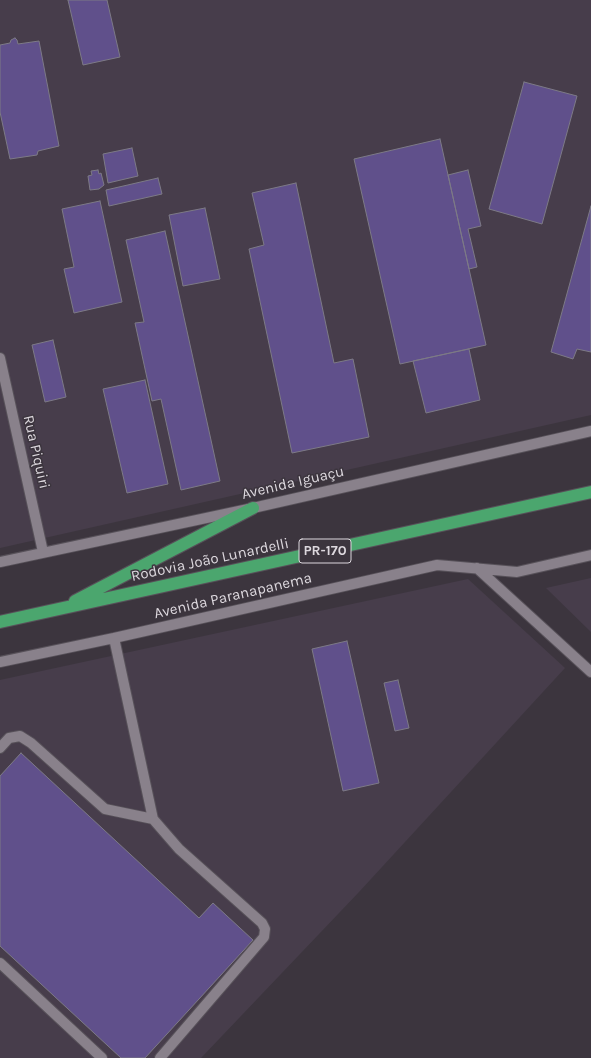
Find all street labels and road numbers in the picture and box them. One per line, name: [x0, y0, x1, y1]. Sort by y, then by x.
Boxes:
street label: Rua Piquiri: [19, 413, 53, 491]
street label: Avenida Iguaçu: [240, 462, 346, 504]
street label: Rodovia João Lunardelli: [129, 534, 291, 586]
road number: PR-170: [299, 539, 351, 563]
street label: Avenida Paranapanema: [152, 569, 314, 623]

